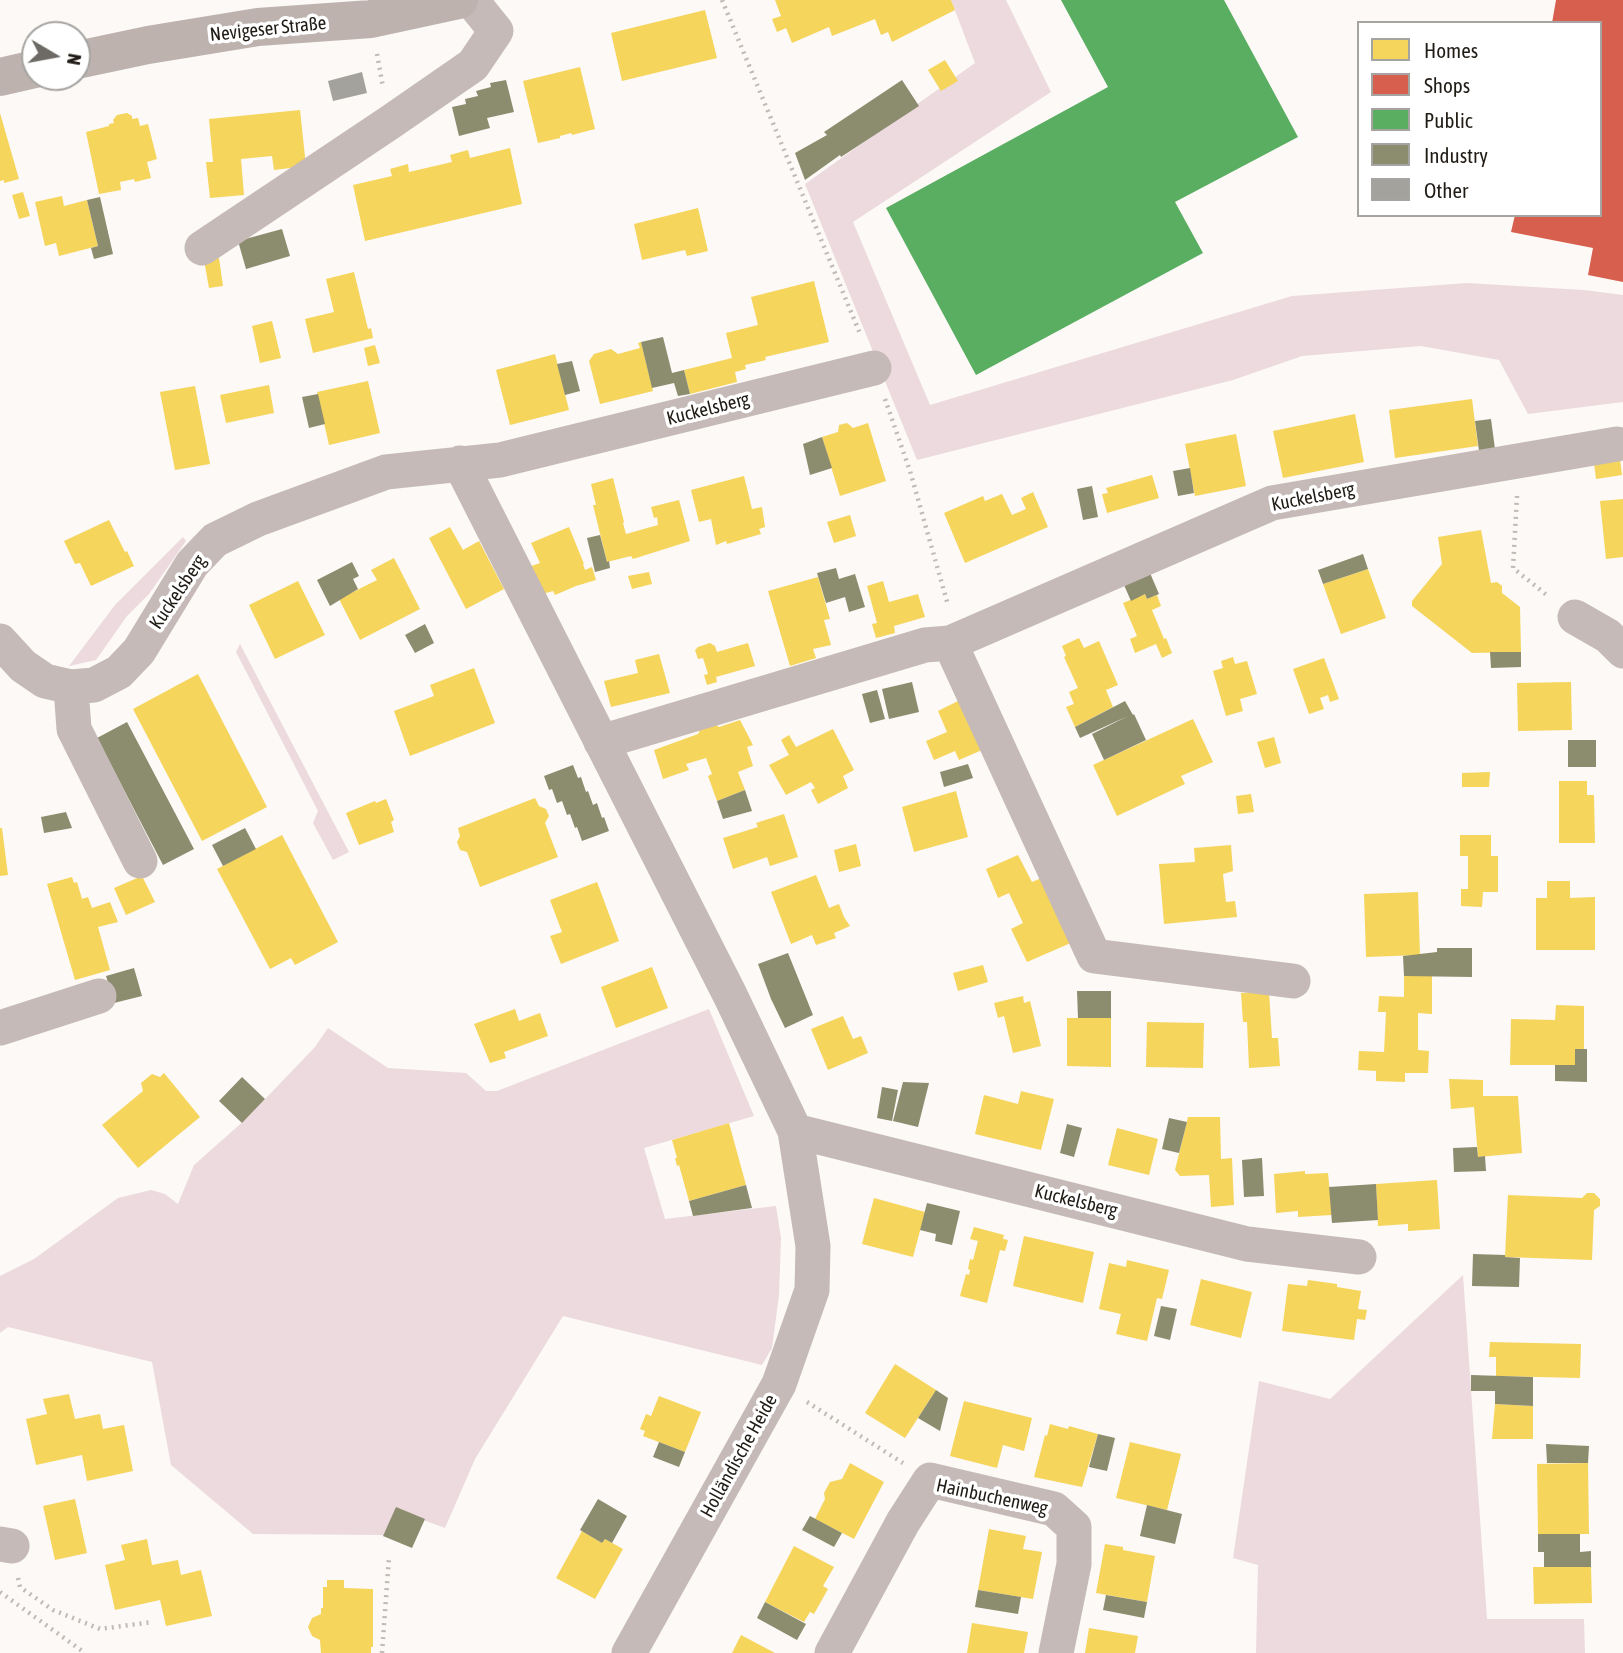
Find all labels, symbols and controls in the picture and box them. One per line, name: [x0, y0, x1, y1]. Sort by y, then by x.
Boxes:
street label: Nevigeser Straße: [209, 12, 327, 46]
north arrow: [21, 21, 91, 91]
legend: [1357, 21, 1602, 217]
text: Homes: [1424, 38, 1478, 62]
text: N: [63, 52, 87, 67]
text: Shops: [1424, 73, 1470, 97]
text: Public: [1424, 108, 1473, 132]
text: Industry: [1424, 143, 1488, 167]
text: Other: [1424, 178, 1468, 202]
street label: Kuckelsberg: [664, 388, 752, 430]
street label: Kuckelsberg: [1269, 478, 1357, 516]
street label: Kuckelsberg: [145, 551, 211, 633]
street label: Kuckelsberg: [1032, 1180, 1120, 1222]
street label: Holländische Heide: [696, 1390, 782, 1522]
street label: Hainbuchenweg: [934, 1474, 1050, 1520]

